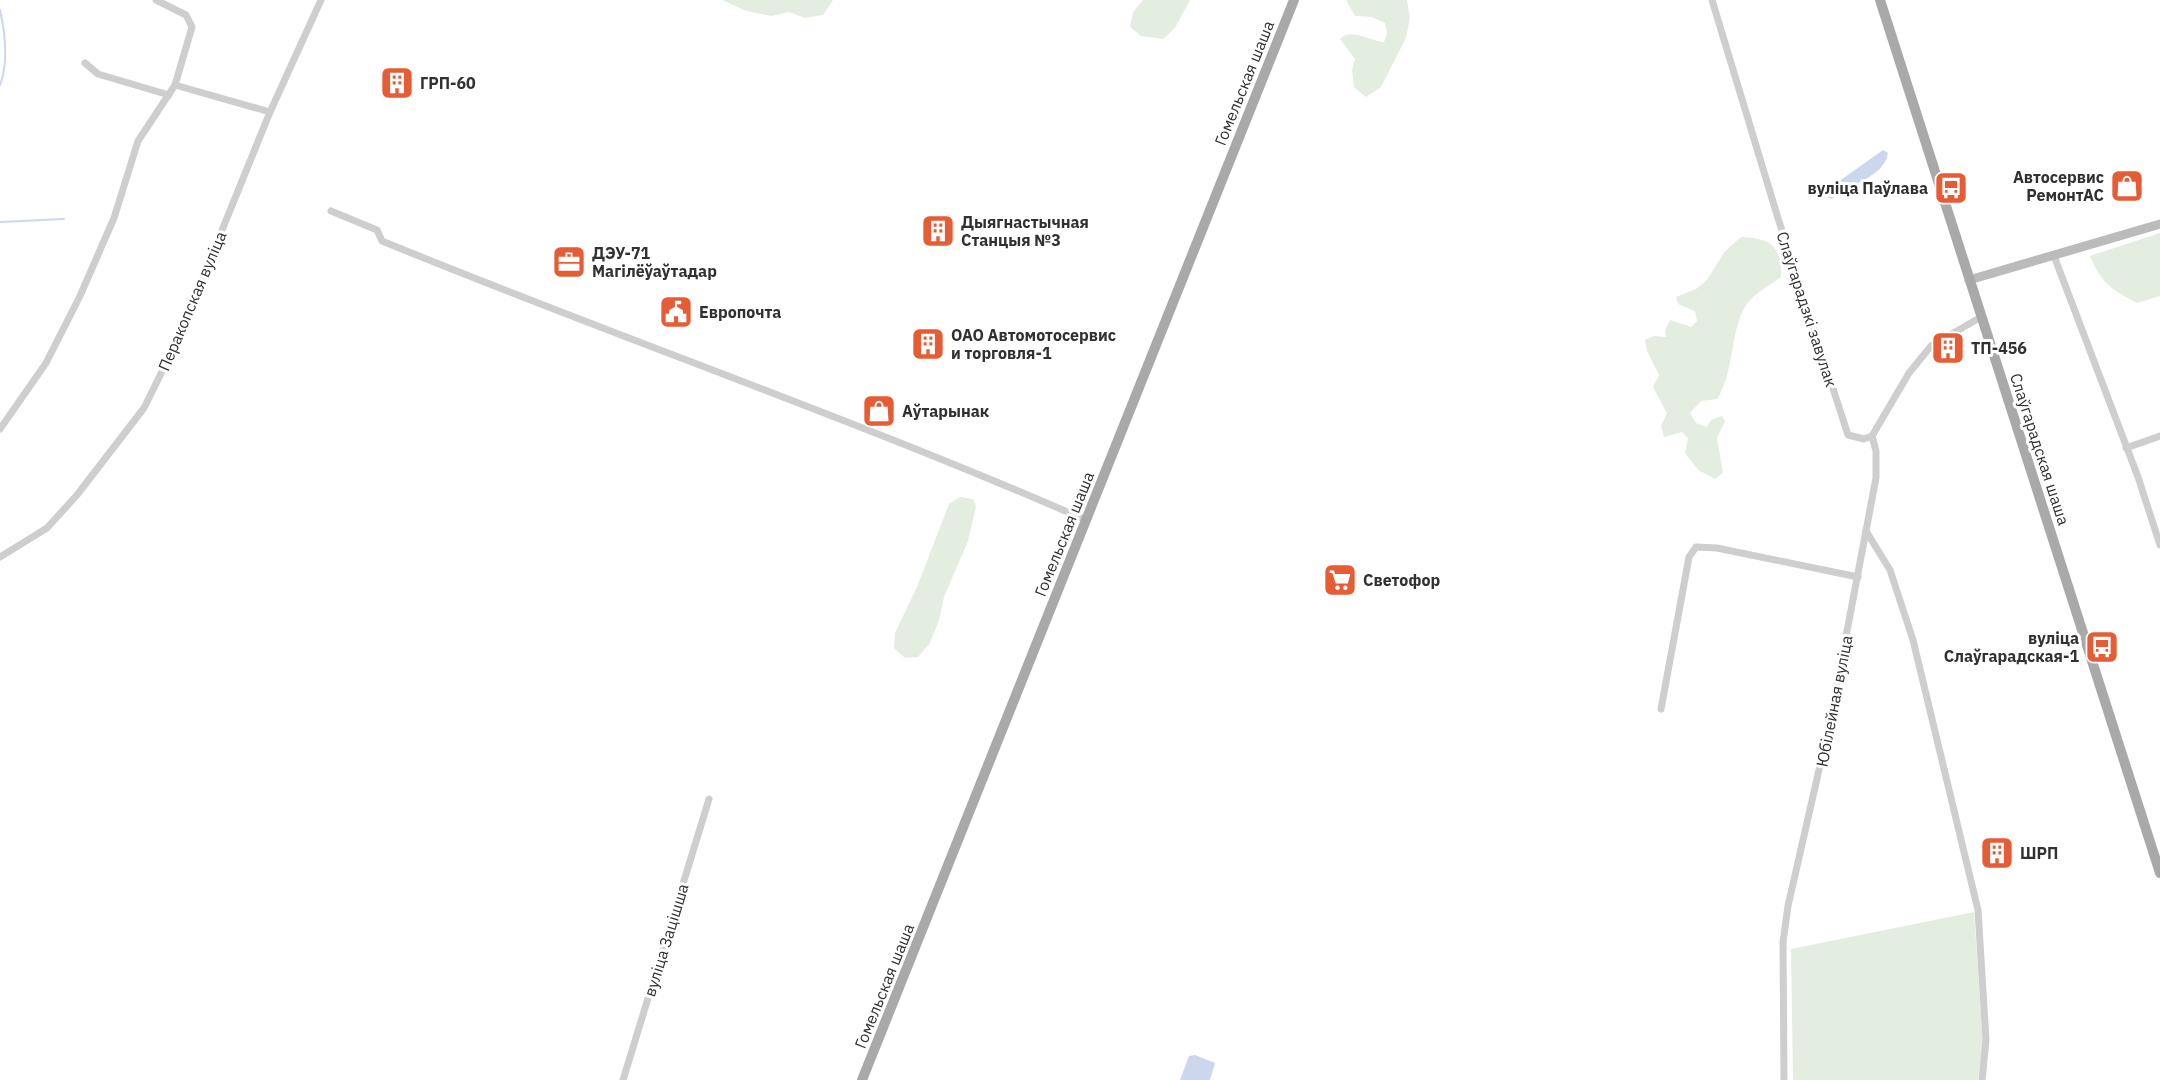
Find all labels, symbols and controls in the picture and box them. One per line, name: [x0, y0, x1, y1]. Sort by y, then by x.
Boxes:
street label: Гомельская шаша: [1210, 17, 1278, 148]
building icon: ГРП-60: [379, 65, 415, 101]
place label: ГРП-60: [420, 73, 476, 93]
place label: Автосервис РемонтАС: [2013, 167, 2104, 205]
shop icon: Автосервис РемонтАС: [2109, 168, 2145, 204]
bus stop icon: вуліца Паўлава: [1933, 170, 1969, 206]
place label: вуліца Паўлава: [1808, 178, 1928, 198]
place label: Дыягнастычная Станцыя №3: [961, 212, 1089, 250]
building icon: Дыягнастычная Станцыя №3: [920, 213, 956, 249]
street label: Перакопская вуліца: [154, 228, 231, 374]
street label: Слаўгарадзкі завулак: [1772, 229, 1842, 390]
place label: ДЭУ-71 Магілёўаўтадар: [592, 243, 717, 281]
office icon: ДЭУ-71 Магілёўаўтадар: [551, 244, 587, 280]
public building icon: Европочта: [658, 294, 694, 330]
place label: Европочта: [699, 302, 781, 322]
place label: ОАО Автомотосервис и торговля-1: [951, 325, 1116, 363]
building icon: ОАО Автомотосервис и торговля-1: [910, 326, 946, 362]
building icon: ТП-456: [1930, 330, 1966, 366]
place label: ТП-456: [1971, 338, 2027, 358]
street label: Слаўгарадская шаша: [2006, 370, 2074, 528]
shop icon: Аўтарынак: [861, 393, 897, 429]
place label: Аўтарынак: [902, 401, 989, 421]
street label: Гомельская шаша: [1030, 468, 1098, 599]
supermarket icon: Светофор: [1322, 562, 1358, 598]
place label: Светофор: [1363, 570, 1440, 590]
place label: вуліца Слаўгарадская-1: [1944, 628, 2079, 666]
bus stop icon: вуліца Слаўгарадская-1: [2084, 629, 2120, 665]
street label: Юбілейная вуліца: [1811, 633, 1857, 768]
building icon: ШРП: [1979, 835, 2015, 871]
place label: ШРП: [2020, 843, 2058, 863]
street label: вуліца Зацішша: [639, 881, 693, 999]
street label: Гомельская шаша: [850, 920, 918, 1051]

